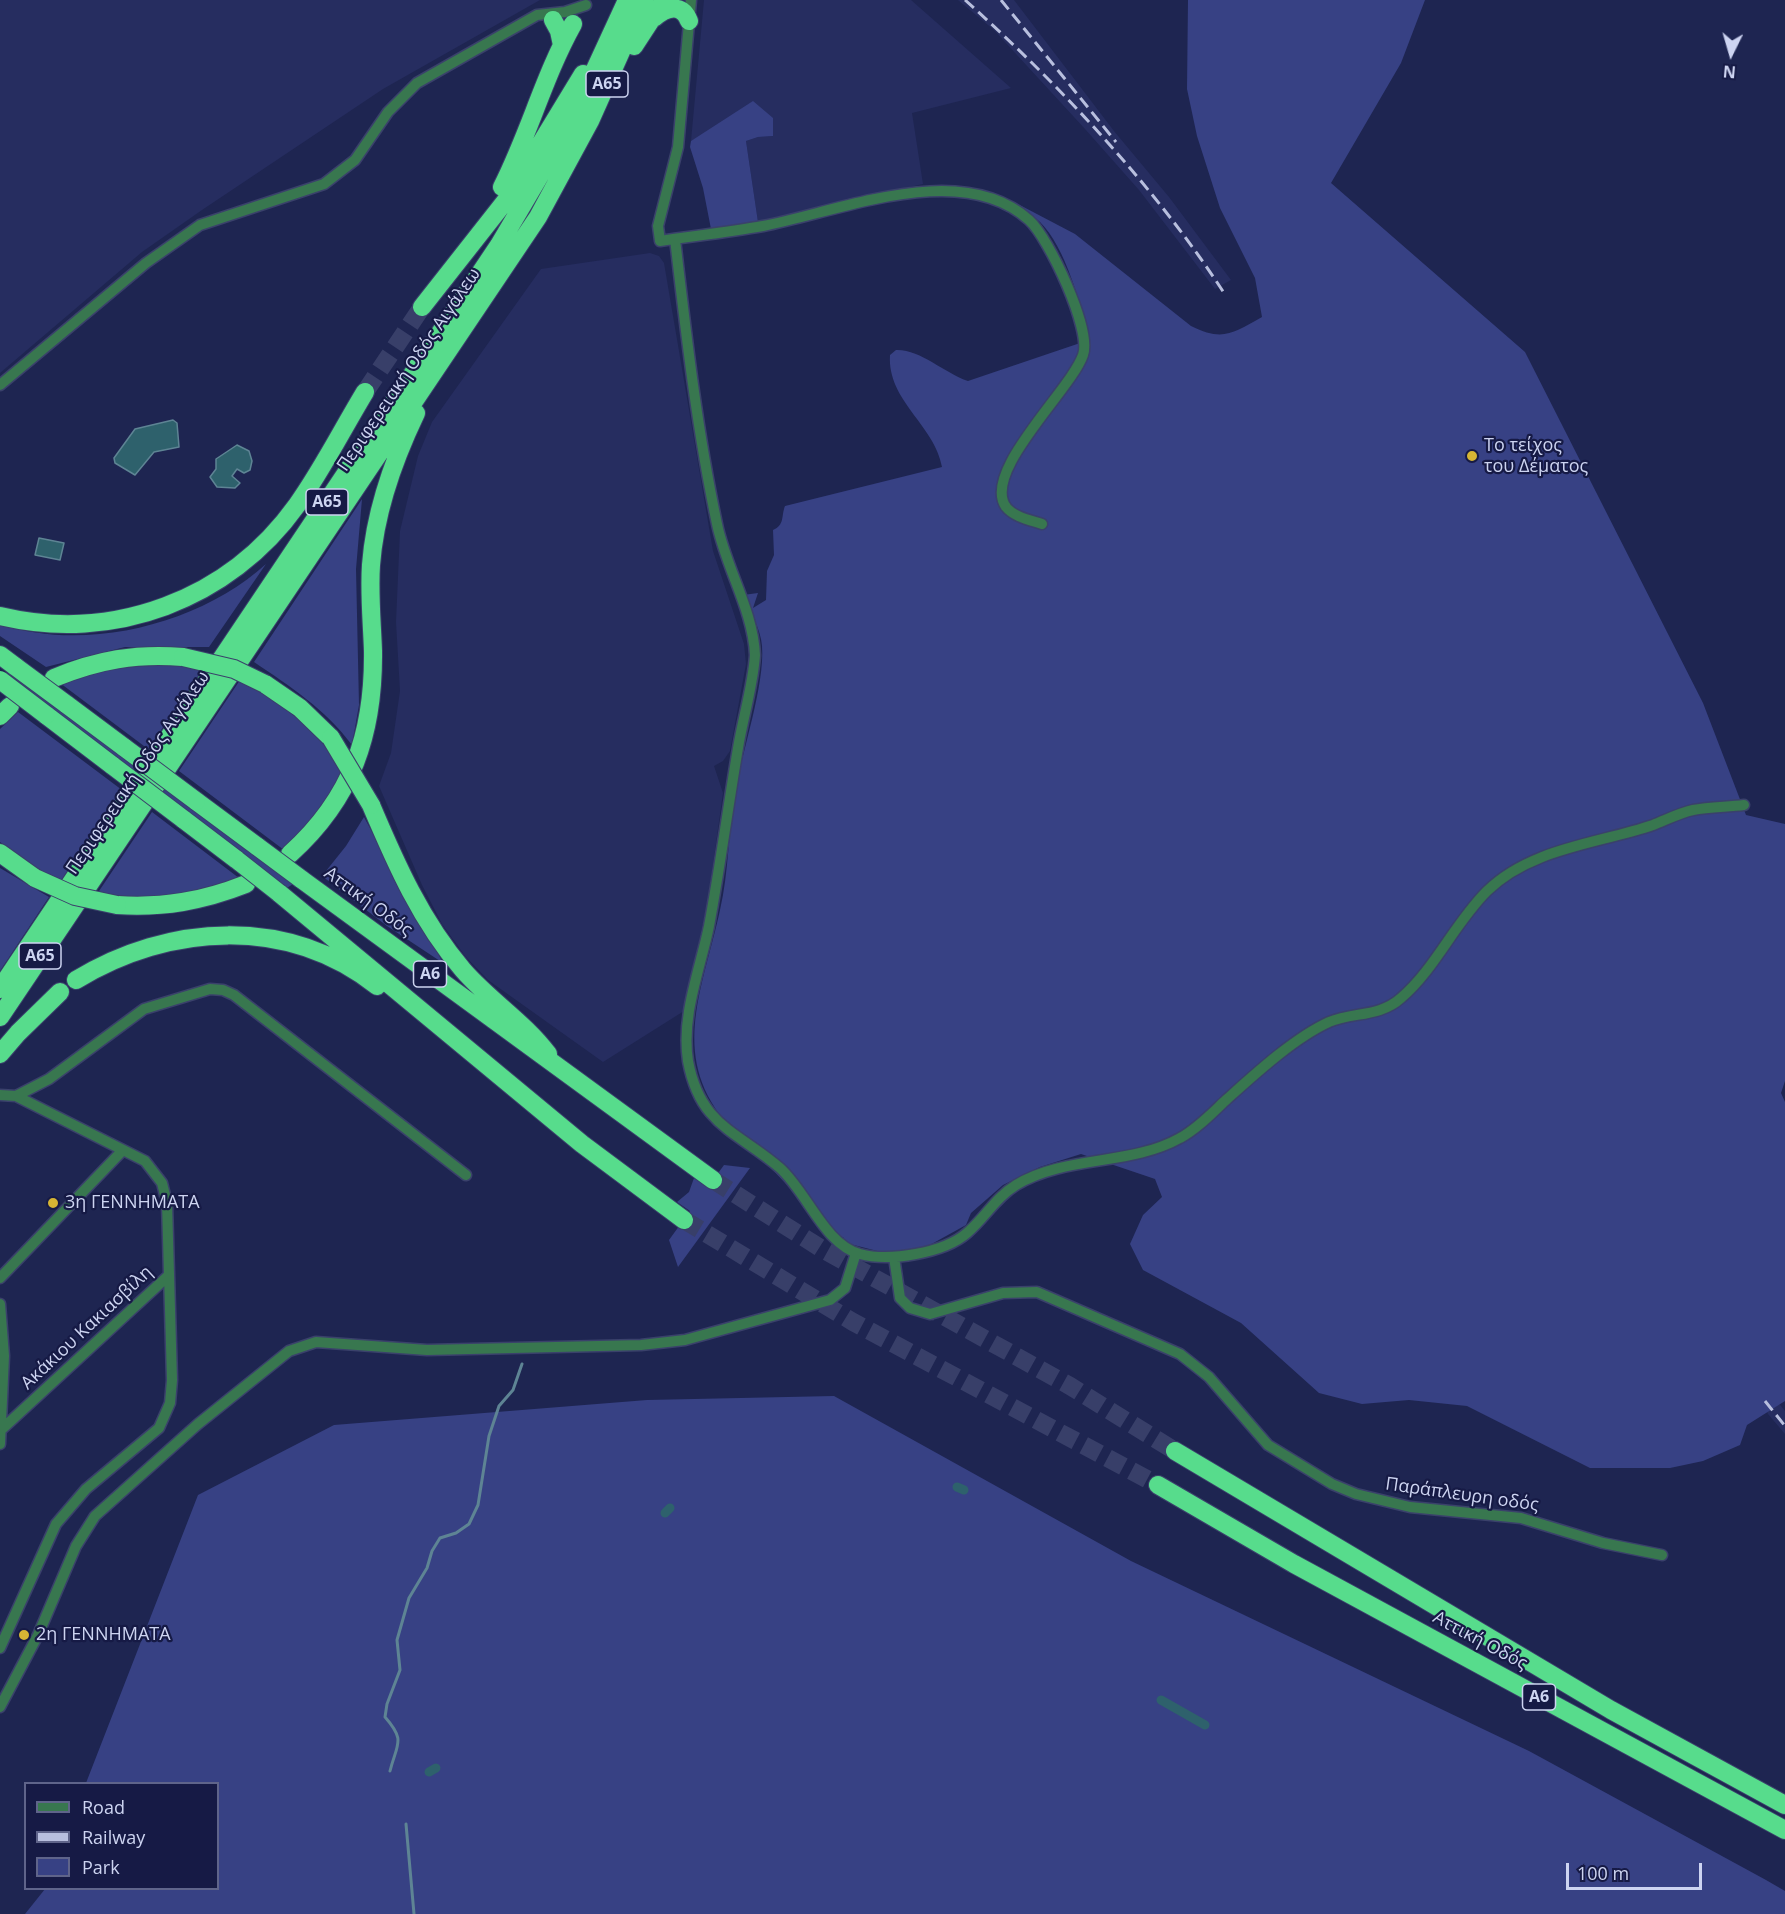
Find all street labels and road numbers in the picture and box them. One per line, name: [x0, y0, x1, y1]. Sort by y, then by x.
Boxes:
road number: Α65: [586, 71, 628, 97]
street label: Περιφερειακή Οδός Αιγάλεω: [333, 264, 485, 476]
road number: Α65: [306, 489, 348, 515]
street label: Περιφερειακή Οδός Αιγάλεω: [62, 667, 214, 879]
street label: Αττική Οδός: [320, 863, 416, 941]
road number: Α65: [19, 943, 61, 969]
road number: Α6: [414, 961, 446, 987]
street label: Ακάκιου Κακιασβίλη: [17, 1262, 157, 1394]
street label: Παράπλευρη οδός: [1384, 1474, 1540, 1516]
street label: Αττική Οδός: [1429, 1607, 1531, 1675]
road number: Α6: [1522, 1684, 1556, 1710]

